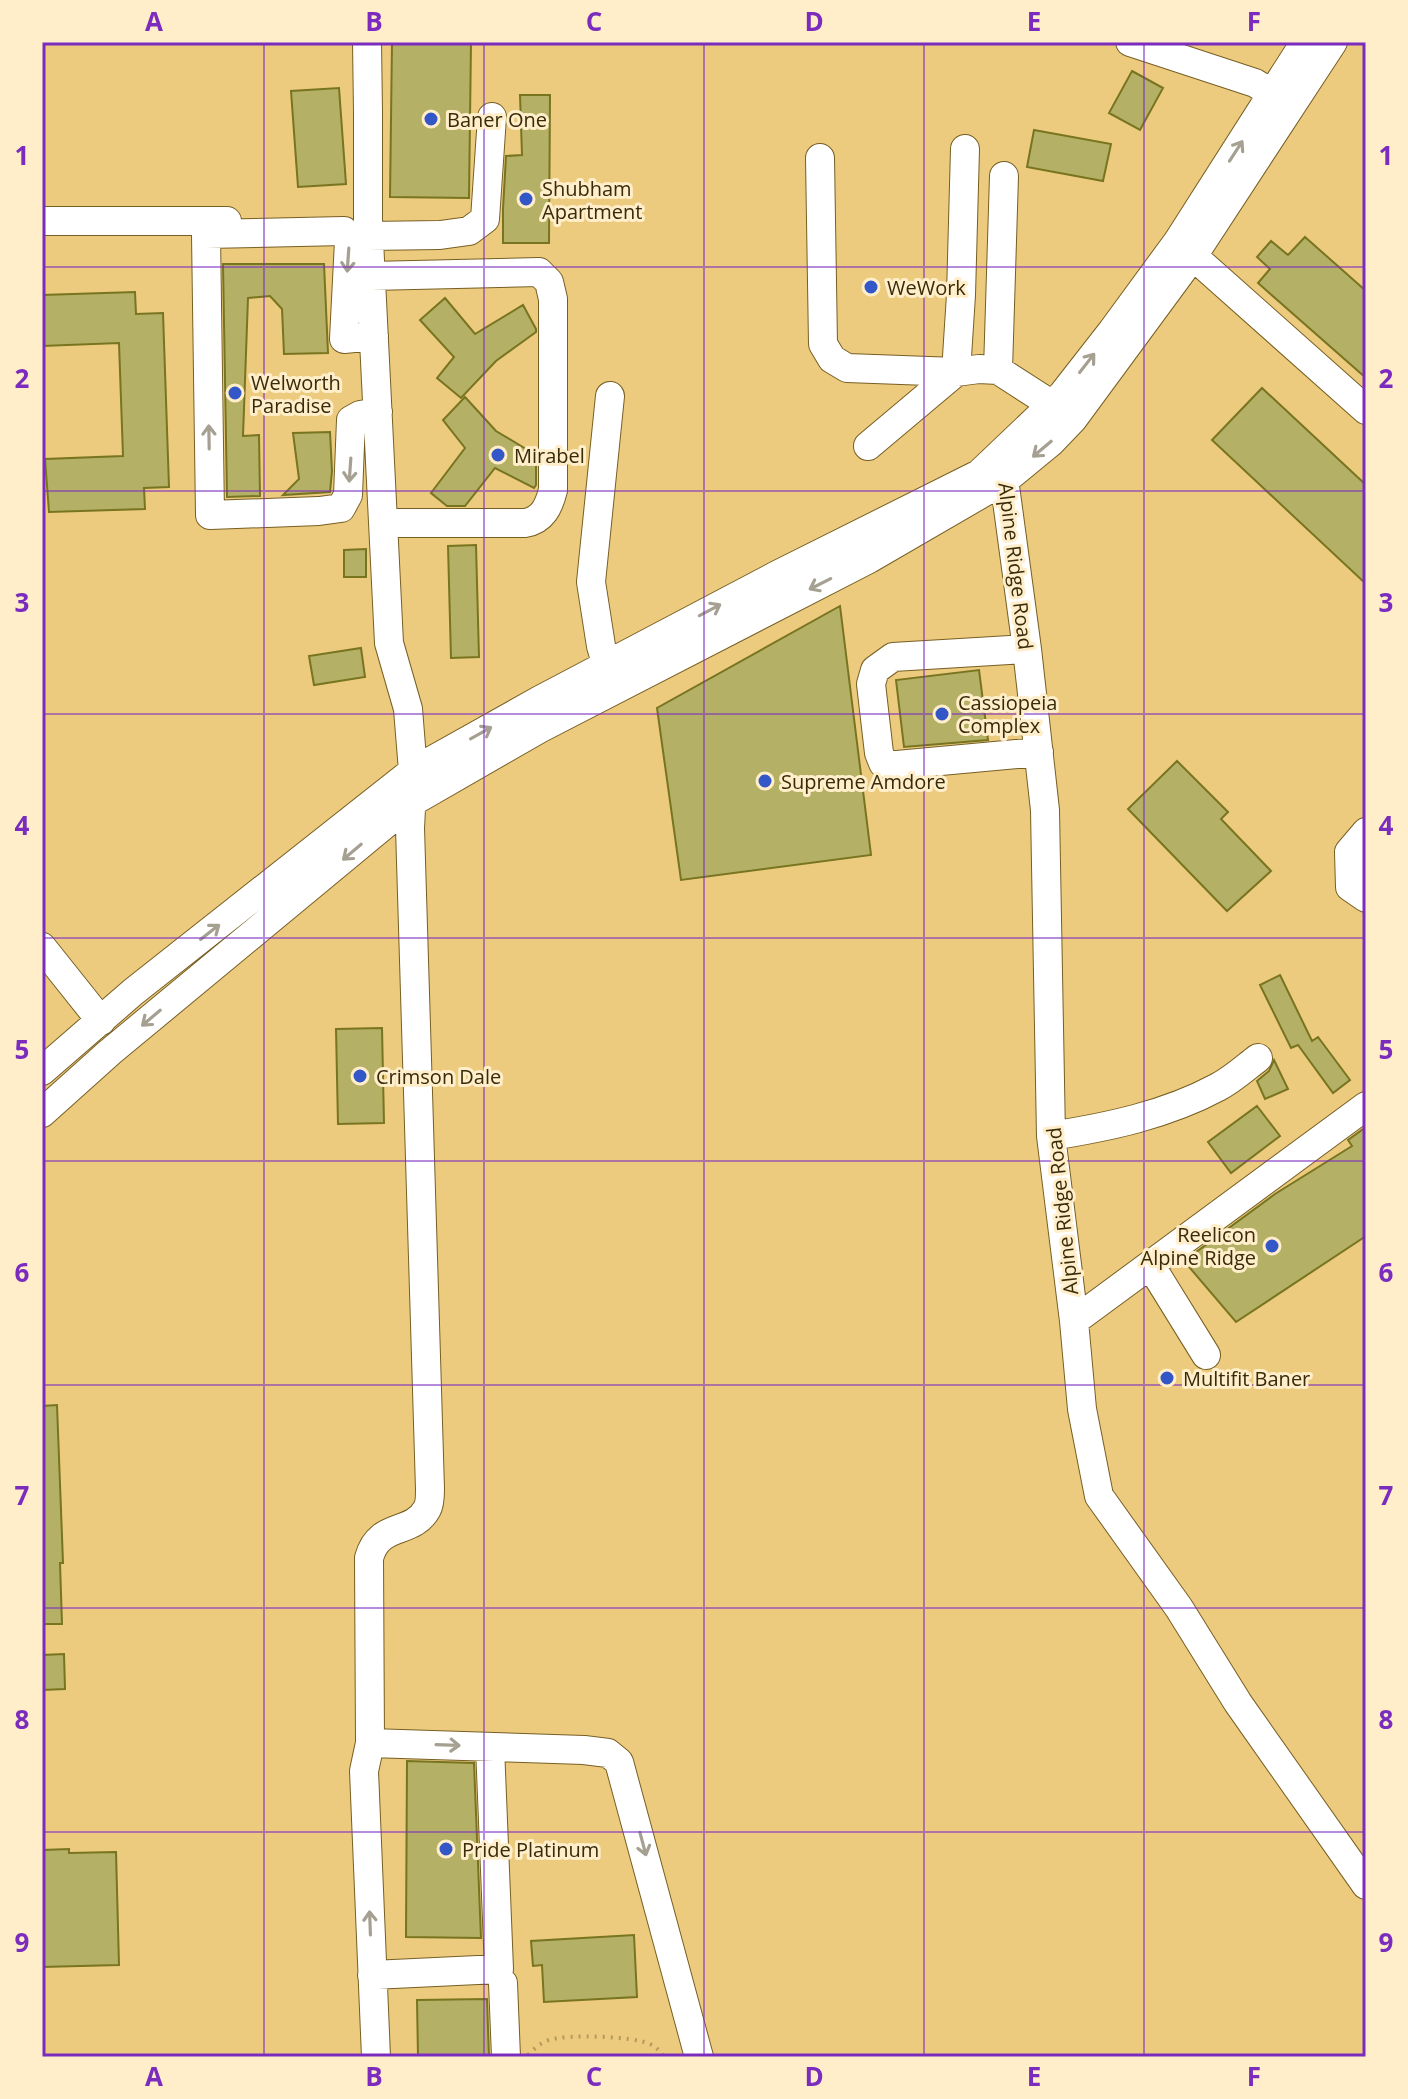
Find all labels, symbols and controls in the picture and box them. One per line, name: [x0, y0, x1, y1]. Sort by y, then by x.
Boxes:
text: A: [145, 3, 163, 39]
text: B: [365, 3, 383, 39]
text: C: [586, 3, 602, 39]
text: D: [804, 3, 824, 39]
text: E: [1027, 3, 1041, 39]
text: F: [1247, 3, 1261, 39]
place label: Baner One: [447, 106, 547, 133]
marker: Baner One: [422, 110, 440, 128]
text: 1: [15, 137, 29, 173]
text: 1: [1379, 137, 1393, 173]
one-way arrow: [1228, 140, 1244, 163]
place label: Shubham Apartment: [542, 175, 642, 225]
marker: Shubham Apartment: [517, 190, 535, 208]
one-way arrow: [340, 246, 355, 273]
place label: WeWork: [887, 274, 966, 301]
marker: WeWork: [862, 278, 880, 296]
one-way arrow: [1078, 353, 1095, 375]
text: 2: [15, 360, 30, 396]
text: 2: [1379, 360, 1394, 396]
place label: Welworth Paradise: [251, 369, 341, 419]
marker: Welworth Paradise: [226, 384, 244, 402]
one-way arrow: [201, 424, 217, 451]
one-way arrow: [1032, 440, 1052, 458]
place label: Mirabel: [514, 442, 585, 469]
marker: Mirabel: [489, 446, 507, 464]
one-way arrow: [342, 456, 357, 483]
street label: Alpine Ridge Road: [992, 481, 1040, 651]
one-way arrow: [809, 577, 833, 593]
text: 3: [15, 584, 29, 620]
text: 3: [1379, 584, 1393, 620]
one-way arrow: [698, 602, 722, 618]
place label: Cassiopeia Complex: [958, 689, 1057, 739]
marker: Cassiopeia Complex: [933, 705, 951, 723]
one-way arrow: [469, 724, 492, 740]
place label: Supreme Amdore: [781, 768, 946, 795]
marker: Supreme Amdore: [756, 772, 774, 790]
text: 4: [15, 807, 30, 843]
text: 4: [1379, 807, 1394, 843]
one-way arrow: [342, 843, 363, 861]
one-way arrow: [199, 923, 220, 941]
one-way arrow: [142, 1009, 162, 1027]
text: 5: [15, 1031, 29, 1067]
text: 5: [1379, 1031, 1393, 1067]
place label: Crimson Dale: [376, 1063, 501, 1090]
marker: Crimson Dale: [351, 1067, 369, 1085]
street label: Alpine Ridge Road: [1040, 1126, 1084, 1296]
place label: Reelicon Alpine Ridge: [1141, 1221, 1256, 1271]
marker: Reelicon Alpine Ridge: [1263, 1237, 1281, 1255]
text: 6: [15, 1254, 30, 1290]
text: 6: [1379, 1254, 1394, 1290]
place label: Multifit Baner: [1183, 1365, 1310, 1392]
marker: Multifit Baner: [1158, 1369, 1176, 1387]
text: 7: [15, 1477, 30, 1513]
text: 7: [1379, 1477, 1394, 1513]
text: 8: [15, 1701, 29, 1737]
text: 8: [1379, 1701, 1393, 1737]
one-way arrow: [434, 1738, 461, 1753]
one-way arrow: [636, 1831, 651, 1857]
place label: Pride Platinum: [462, 1836, 599, 1863]
marker: Pride Platinum: [437, 1840, 455, 1858]
one-way arrow: [362, 1910, 377, 1937]
text: 9: [15, 1924, 29, 1960]
text: 9: [1379, 1924, 1393, 1960]
text: A: [145, 2058, 163, 2094]
text: B: [365, 2058, 383, 2094]
text: C: [586, 2058, 602, 2094]
text: D: [804, 2058, 824, 2094]
text: E: [1027, 2058, 1041, 2094]
text: F: [1247, 2058, 1261, 2094]

